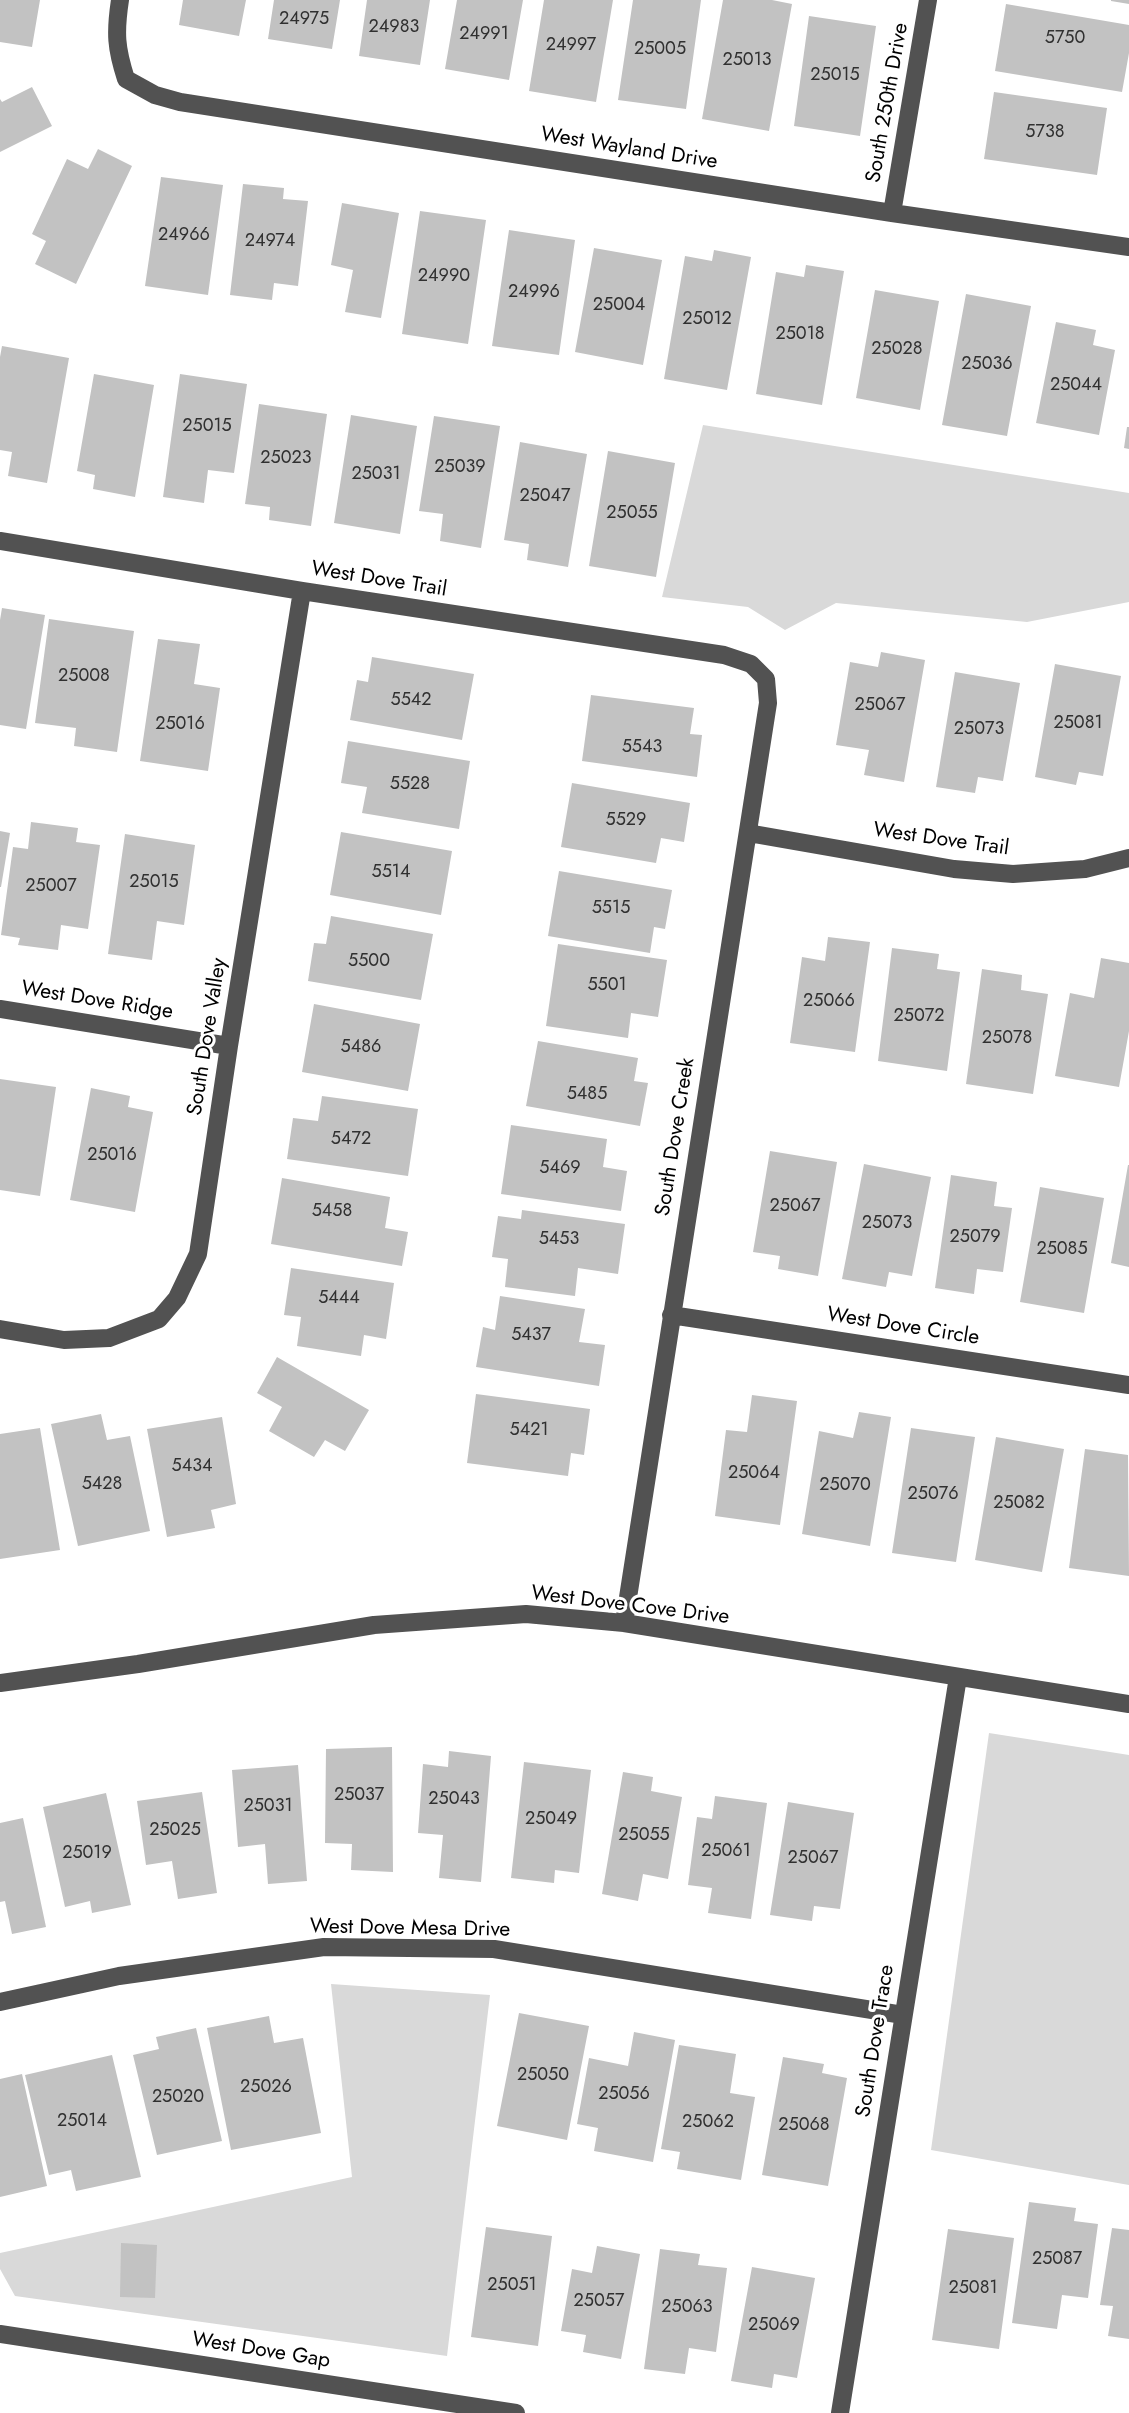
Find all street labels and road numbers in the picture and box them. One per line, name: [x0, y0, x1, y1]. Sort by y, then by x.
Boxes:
street label: South 250th Drive: [862, 21, 914, 185]
street label: West Wayland Drive: [539, 123, 719, 175]
street label: West Dove Trail: [309, 557, 449, 603]
street label: West Dove Trail: [871, 818, 1011, 862]
street label: South Dove Valley: [183, 956, 233, 1118]
street label: West Dove Ridge: [19, 977, 175, 1025]
street label: South Dove Creek: [651, 1056, 701, 1218]
street label: West Dove Circle: [825, 1303, 981, 1351]
street label: West Dove Cove Drive: [529, 1581, 731, 1631]
street label: West Dove Mesa Drive: [310, 1915, 510, 1943]
street label: South Dove Trace: [852, 1963, 900, 2119]
street label: West Dove Gap: [190, 2328, 332, 2374]

